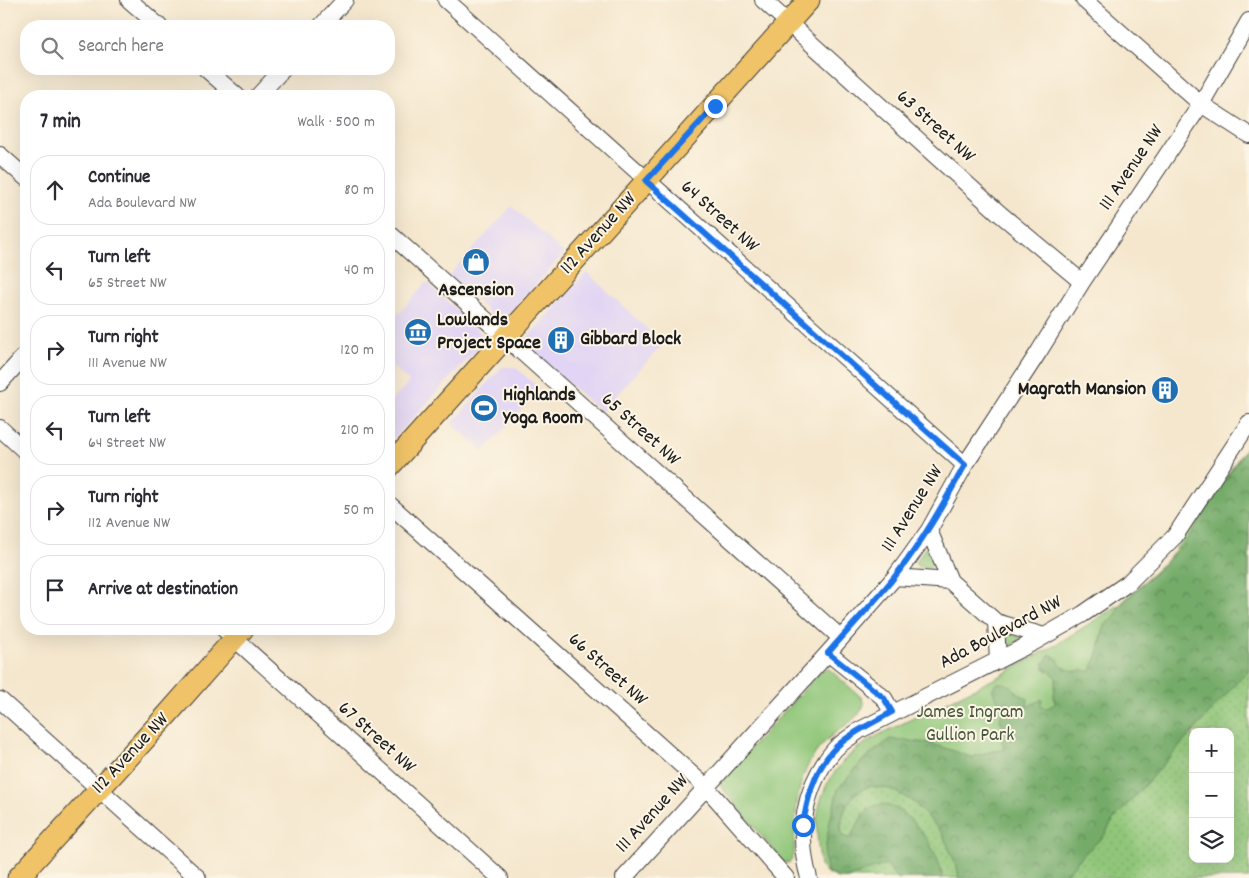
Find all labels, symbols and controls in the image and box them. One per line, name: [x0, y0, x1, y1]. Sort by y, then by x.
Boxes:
search box: [20, 20, 395, 75]
icon: search: [38, 34, 66, 62]
text: Search here: [78, 34, 164, 61]
street label: 63 Street NW: [889, 84, 981, 170]
route end: [704, 95, 727, 118]
text: 7 min: [40, 108, 81, 138]
text: Walk · 500 m: [297, 111, 375, 134]
street label: 111 Avenue NW: [1093, 119, 1171, 217]
text: Continue: [88, 165, 150, 192]
street label: 64 Street NW: [674, 174, 765, 260]
icon: ahead: [41, 176, 69, 204]
text: 80 m: [344, 179, 374, 202]
street label: 112 Avenue NW: [554, 186, 644, 282]
text: Ada Boulevard NW: [88, 192, 196, 215]
text: Turn left: [88, 245, 151, 272]
shop icon: Ascension: [461, 247, 491, 277]
icon: left: [41, 256, 69, 284]
text: 40 m: [344, 259, 374, 282]
text: 65 Street NW: [88, 272, 167, 295]
place label: Ascension: [438, 277, 514, 305]
place label: Lowlands Project Space: [437, 307, 541, 358]
museum icon: Lowlands Project Space: [403, 317, 433, 347]
text: Turn right: [88, 325, 159, 352]
building icon: Gibbard Block: [546, 325, 576, 355]
place label: Gibbard Block: [580, 326, 681, 354]
icon: right: [41, 336, 69, 364]
text: 120 m: [340, 339, 374, 362]
text: 111 Avenue NW: [88, 352, 167, 375]
building icon: Magrath Mansion: [1150, 375, 1180, 405]
place label: Magrath Mansion: [1018, 376, 1146, 404]
place label: Highlands Yoga Room: [502, 382, 583, 433]
street label: 65 Street NW: [594, 387, 686, 474]
sports icon: Highlands Yoga Room: [469, 393, 499, 423]
text: Turn left: [88, 405, 151, 432]
icon: left: [41, 416, 69, 444]
text: 210 m: [340, 419, 374, 442]
text: 64 Street NW: [88, 432, 166, 455]
street label: 111 Avenue NW: [875, 459, 951, 558]
text: Turn right: [88, 485, 159, 512]
icon: right: [41, 496, 69, 524]
text: 50 m: [343, 499, 374, 522]
text: 112 Avenue NW: [88, 512, 170, 535]
icon: arrive: [41, 576, 69, 604]
text: Arrive at destination: [88, 577, 238, 604]
street label: Ada Boulevard NW: [935, 589, 1068, 677]
street label: 66 Street NW: [561, 627, 653, 714]
street label: 67 Street NW: [331, 695, 422, 781]
park label: James Ingram Gullion Park: [917, 699, 1023, 750]
street label: 112 Avenue NW: [86, 707, 177, 801]
map controls: [1189, 728, 1234, 863]
button: +: [1189, 728, 1234, 773]
street label: 111 Avenue NW: [610, 768, 697, 860]
button: −: [1189, 773, 1234, 818]
route start: [792, 814, 815, 837]
button: layers: [1189, 818, 1234, 863]

